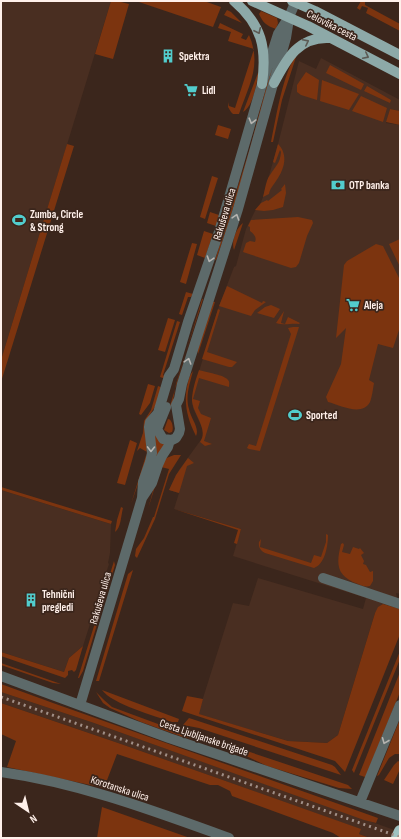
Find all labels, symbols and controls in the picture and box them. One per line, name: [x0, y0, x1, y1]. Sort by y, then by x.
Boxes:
street label: Celovška cesta: [304, 7, 359, 44]
one-way arrow: [253, 27, 261, 35]
one-way arrow: [302, 40, 310, 47]
building icon: Spektra: [160, 48, 176, 64]
place label: Spektra: [179, 50, 210, 63]
one-way arrow: [362, 51, 369, 58]
supermarket icon: Lidl: [183, 82, 199, 98]
place label: Lidl: [202, 84, 216, 97]
one-way arrow: [248, 118, 257, 125]
bank icon: OTP banka: [330, 177, 346, 193]
place label: OTP banka: [349, 179, 390, 192]
street label: Rakuševa ulica: [210, 187, 239, 242]
place label: Zumba, Circle & Strong: [30, 208, 83, 234]
sports icon: Zumba, Circle & Strong: [11, 212, 27, 228]
one-way arrow: [231, 214, 240, 221]
one-way arrow: [206, 256, 215, 263]
supermarket icon: Aleja: [345, 297, 361, 313]
place label: Aleja: [363, 299, 383, 312]
one-way arrow: [183, 358, 192, 365]
sports icon: Sported: [287, 407, 303, 423]
place label: Sported: [306, 409, 337, 422]
one-way arrow: [147, 446, 155, 452]
street label: Rakuševa ulica: [87, 571, 114, 626]
place label: Tehnični pregledi: [42, 588, 75, 614]
building icon: Tehnični pregledi: [23, 592, 39, 608]
street label: Cesta Ljubljanske brigade: [158, 716, 250, 759]
one-way arrow: [382, 737, 390, 744]
street label: Korotanska ulica: [89, 773, 151, 804]
north arrow: [8, 791, 48, 831]
text: N: [27, 812, 40, 826]

